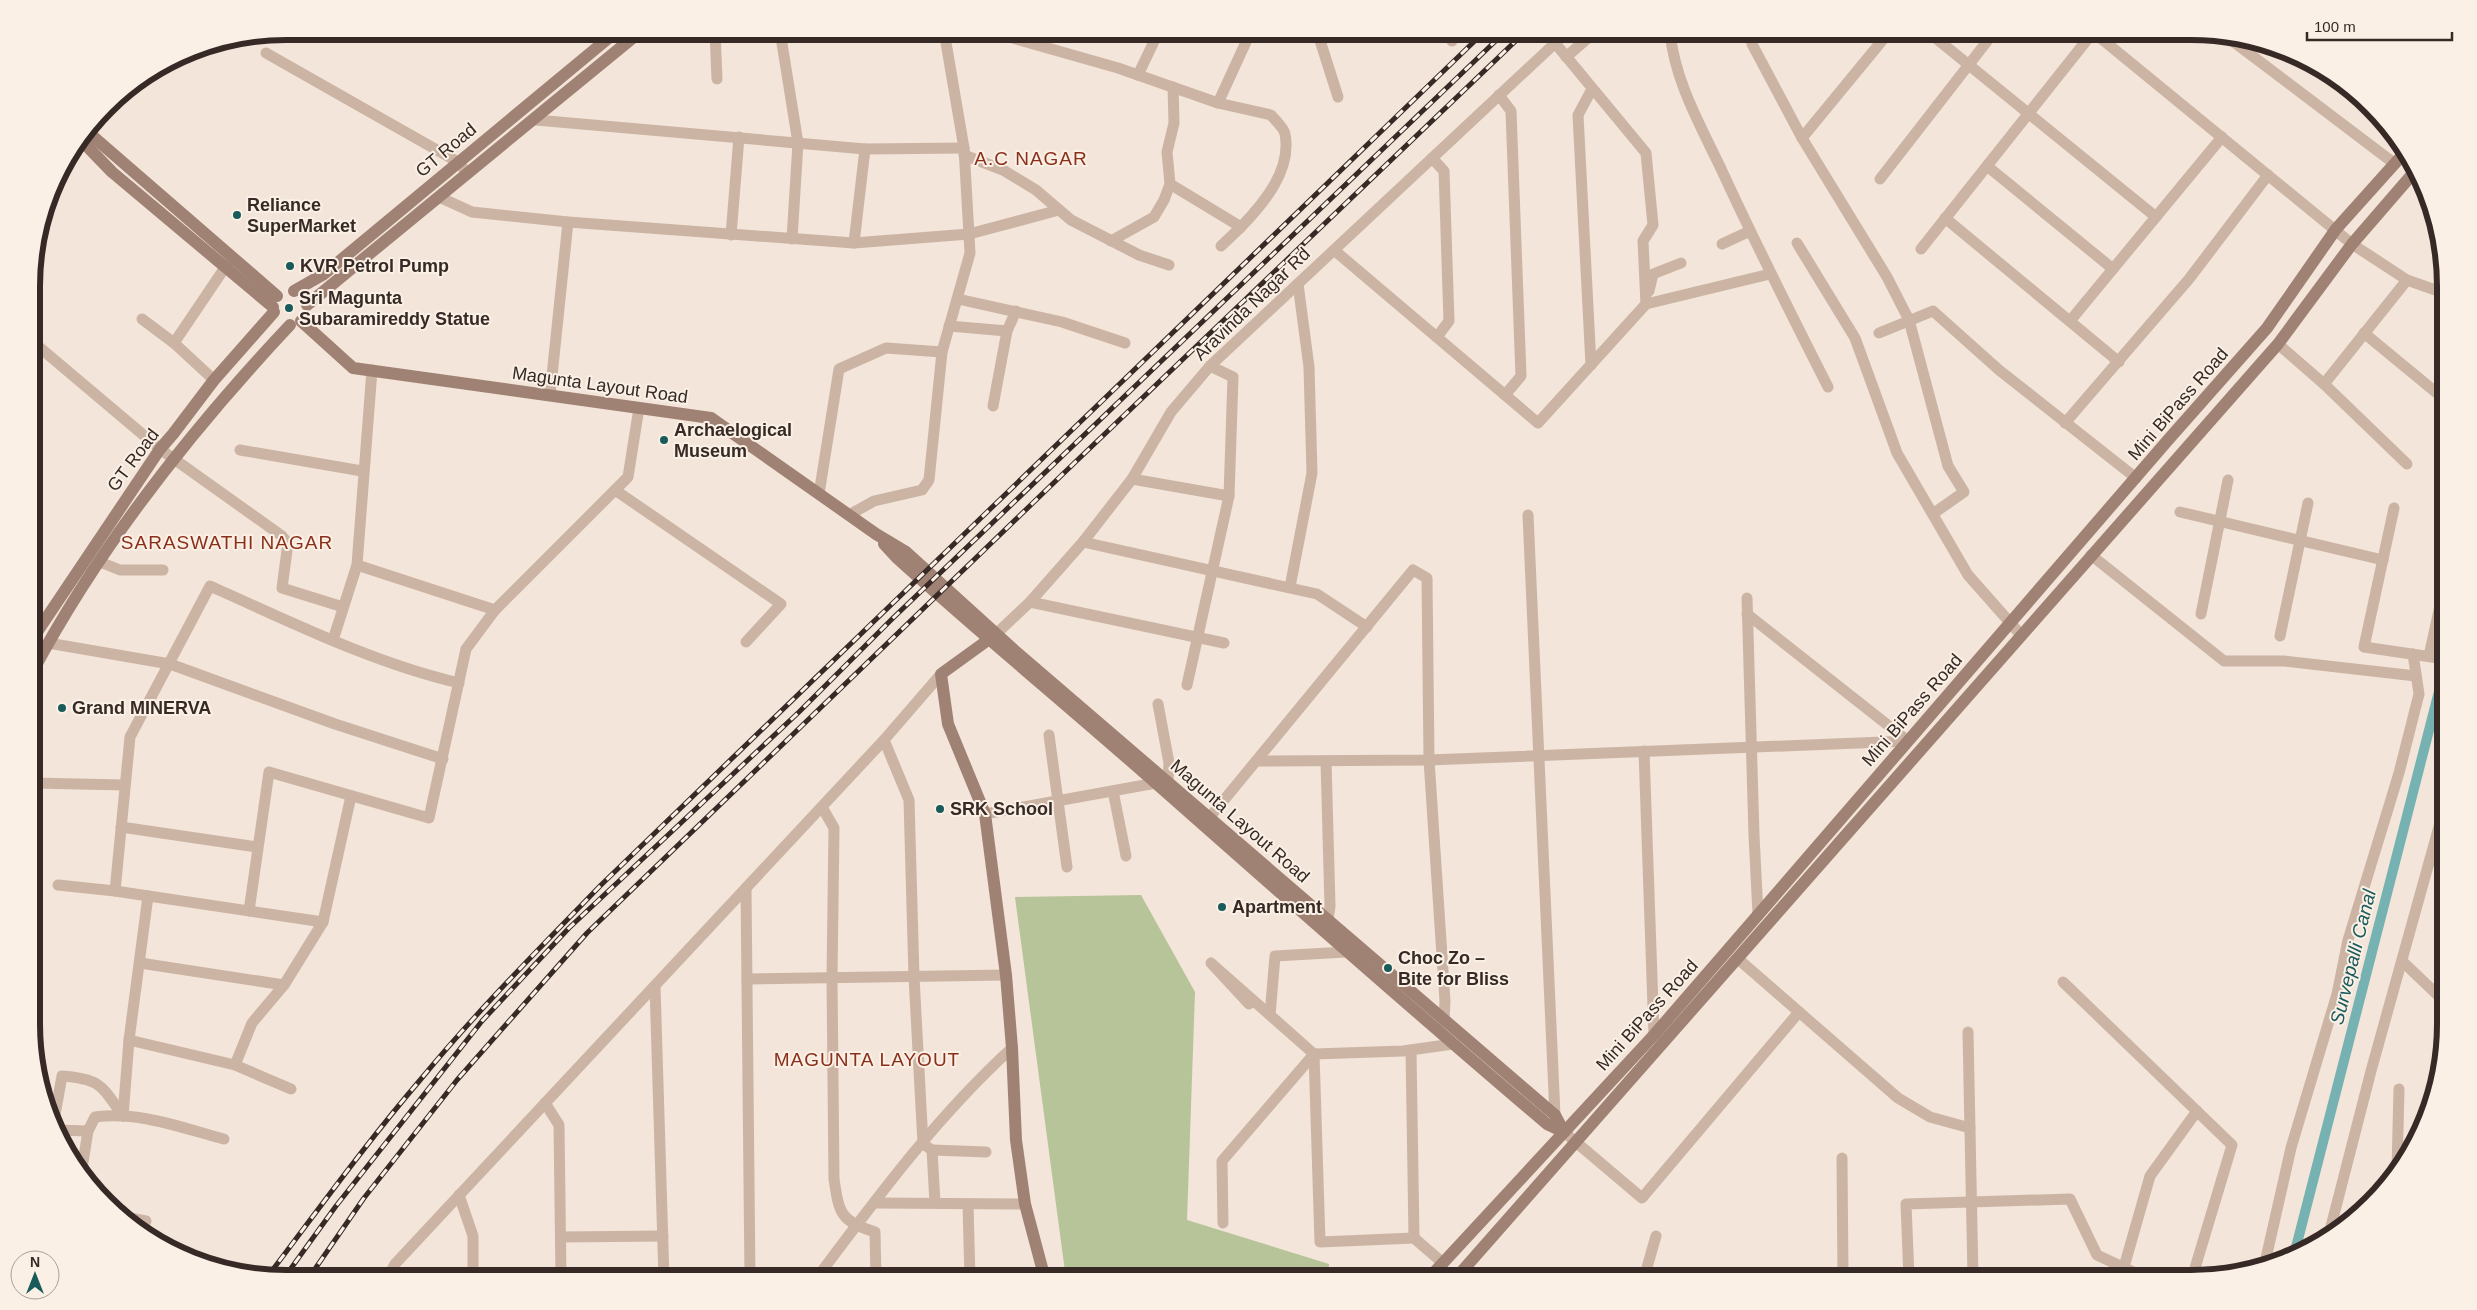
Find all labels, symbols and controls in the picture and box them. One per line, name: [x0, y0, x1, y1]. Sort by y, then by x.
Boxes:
scale bar: [2307, 10, 2452, 42]
text: 100 m: [2314, 18, 2356, 35]
street label: GT Road: [412, 119, 480, 181]
district label: A.C NAGAR: [974, 148, 1088, 169]
place label: Reliance SuperMarket: [247, 195, 356, 236]
marker: Reliance SuperMarket: [231, 209, 243, 221]
street label: Aravinda Nagar Rd: [1190, 244, 1314, 364]
place label: KVR Petrol Pump: [300, 256, 449, 276]
marker: KVR Petrol Pump: [284, 260, 296, 272]
place label: Sri Magunta Subaramireddy Statue: [299, 288, 490, 329]
marker: Sri Magunta Subaramireddy Statue: [283, 302, 295, 314]
street label: Mini BiPass Road: [2124, 344, 2232, 464]
street label: Magunta Layout Road: [511, 363, 689, 407]
place label: Archaelogical Museum: [674, 420, 792, 461]
street label: GT Road: [103, 425, 163, 495]
marker: Archaelogical Museum: [658, 434, 670, 446]
district label: SARASWATHI NAGAR: [121, 532, 333, 553]
street label: Mini BiPass Road: [1858, 650, 1966, 770]
place label: Grand MINERVA: [72, 698, 211, 718]
marker: Grand MINERVA: [56, 702, 68, 714]
street label: Magunta Layout Road: [1167, 755, 1313, 887]
place label: SRK School: [950, 799, 1053, 819]
marker: SRK School: [934, 803, 946, 815]
water label: Survepalli Canal: [2326, 887, 2380, 1027]
place label: Apartment: [1232, 897, 1322, 917]
marker: Apartment: [1216, 901, 1228, 913]
place label: Choc Zo – Bite for Bliss: [1398, 948, 1509, 989]
street label: Mini BiPass Road: [1592, 956, 1702, 1074]
marker: Choc Zo – Bite for Bliss: [1382, 962, 1394, 974]
district label: MAGUNTA LAYOUT: [774, 1049, 960, 1070]
north arrow: [10, 1250, 60, 1300]
text: N: [30, 1254, 40, 1270]

